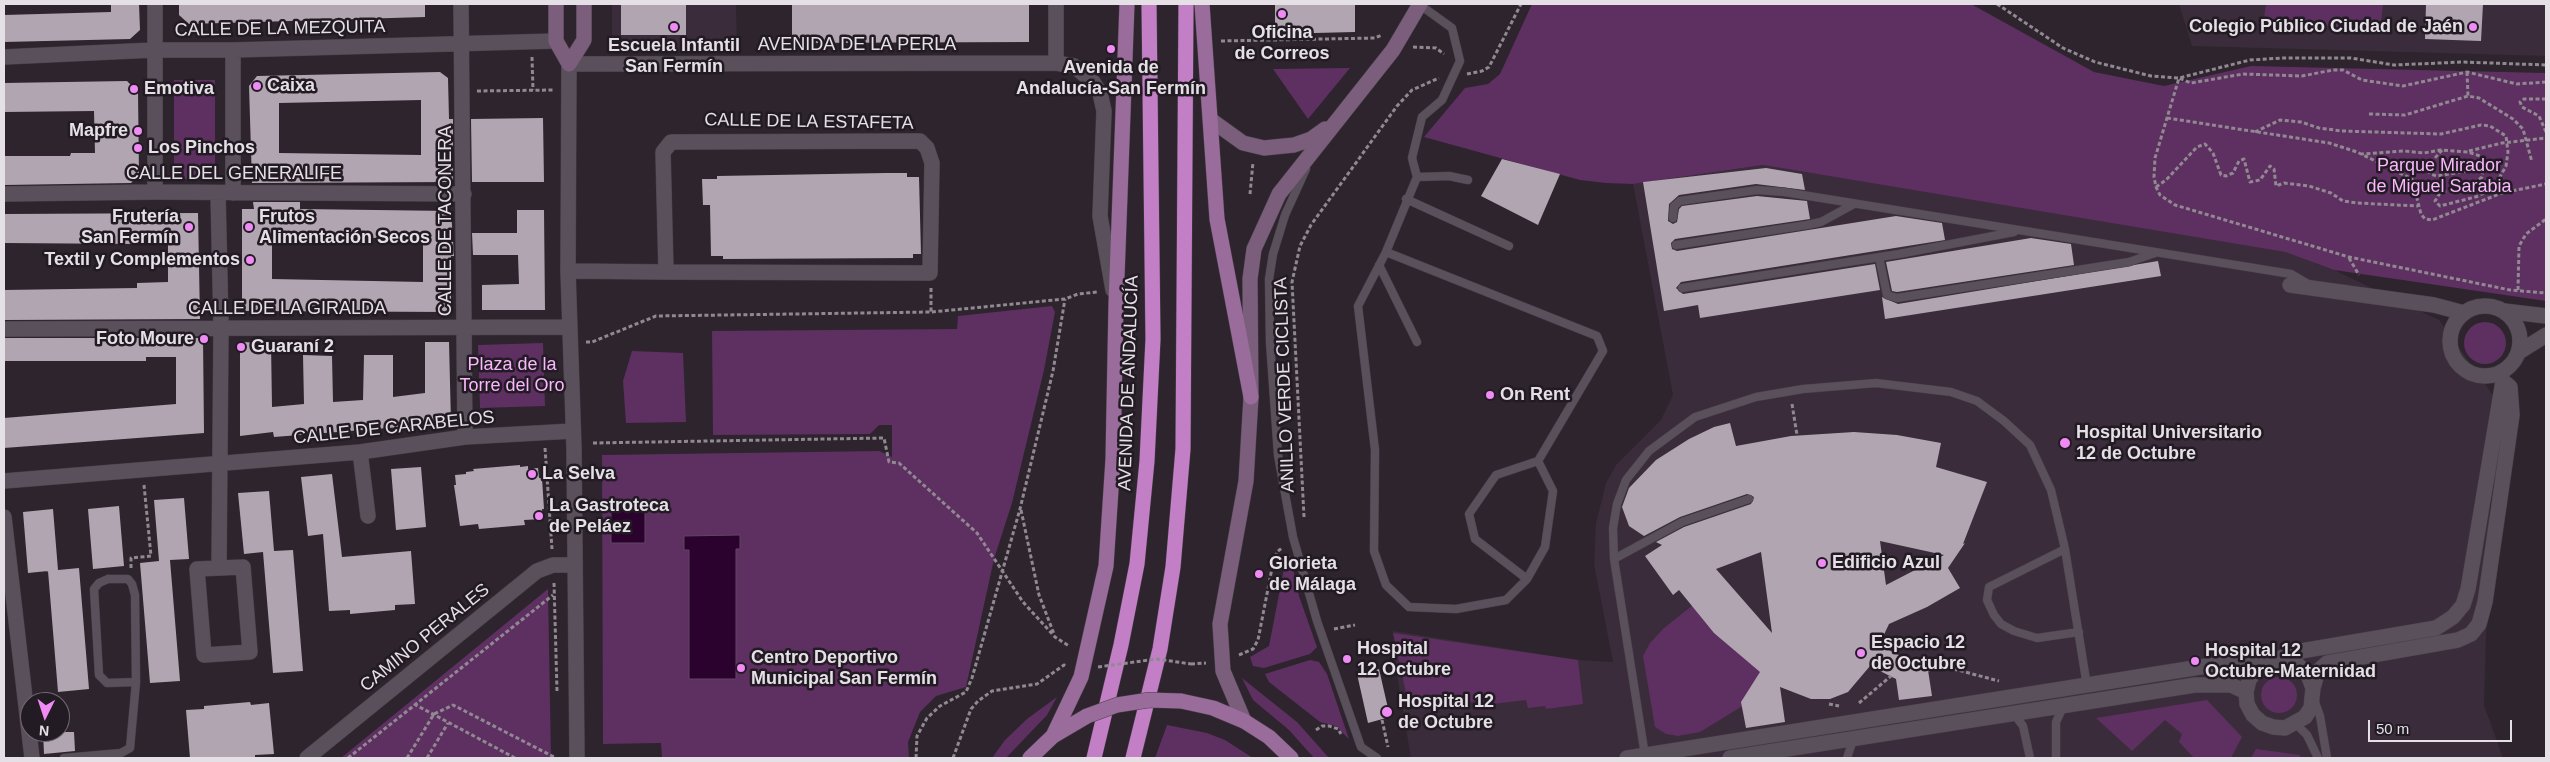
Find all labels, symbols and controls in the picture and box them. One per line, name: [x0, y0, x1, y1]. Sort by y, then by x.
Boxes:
marker: Oficina de Correos: [1276, 8, 1288, 20]
street label: CALLE DE LA MEZQUITA: [174, 16, 386, 42]
place label: Colegio Público Ciudad de Jaén: [2189, 16, 2463, 38]
marker: Escuela Infantil San Fermín: [668, 21, 680, 33]
marker: Colegio Público Ciudad de Jaén: [2467, 21, 2479, 33]
place label: Oficina de Correos: [1234, 22, 1330, 64]
street label: AVENIDA DE LA PERLA: [758, 34, 956, 56]
place label: Escuela Infantil San Fermín: [608, 35, 740, 78]
marker: Avenida de Andalucía-San Fermín: [1105, 43, 1117, 55]
place label: Avenida de Andalucía-San Fermín: [1016, 57, 1206, 100]
place label: Caixa: [267, 75, 315, 97]
place label: Emotiva: [144, 78, 214, 100]
marker: Caixa: [251, 80, 263, 92]
marker: Emotiva: [128, 83, 140, 95]
street label: CALLE DE LA ESTAFETA: [704, 109, 914, 135]
place label: Mapfre: [69, 120, 128, 142]
marker: Mapfre: [132, 125, 144, 137]
street label: CALLE DE TACONERA: [435, 126, 457, 316]
place label: Los Pinchos: [148, 137, 255, 159]
marker: Los Pinchos: [132, 142, 144, 154]
park label: Parque Mirador de Miguel Sarabia: [2366, 155, 2512, 198]
street label: CALLE DEL GENERALIFE: [126, 163, 342, 185]
place label: Frutería San Fermín: [81, 206, 179, 248]
place label: Frutos Alimentación Secos: [259, 206, 430, 248]
marker: Frutería San Fermín: [183, 221, 195, 233]
marker: Frutos Alimentación Secos: [243, 221, 255, 233]
place label: Textil y Complementos: [44, 249, 240, 271]
marker: Textil y Complementos: [244, 254, 256, 266]
street label: AVENIDA DE ANDALUCÍA: [1114, 275, 1144, 491]
street label: ANILLO VERDE CICLISTA: [1270, 277, 1300, 493]
street label: CALLE DE LA GIRALDA: [188, 298, 386, 320]
place label: Foto Moure: [96, 328, 194, 350]
marker: Foto Moure: [198, 333, 210, 345]
place label: Guaraní 2: [251, 336, 334, 358]
marker: Guaraní 2: [235, 341, 247, 353]
park label: Plaza de la Torre del Oro: [459, 354, 565, 396]
place label: On Rent: [1500, 384, 1570, 406]
marker: On Rent: [1484, 389, 1496, 401]
street label: CALLE DE CARABELOS: [292, 407, 496, 449]
place label: Hospital Universitario 12 de Octubre: [2076, 422, 2262, 464]
marker: Hospital Universitario 12 de Octubre: [2058, 436, 2072, 450]
place label: La Selva: [542, 463, 615, 485]
marker: La Selva: [526, 468, 538, 480]
place label: La Gastroteca de Peláez: [549, 495, 669, 538]
marker: La Gastroteca de Peláez: [533, 510, 545, 522]
place label: Edificio Azul: [1832, 552, 1940, 574]
place label: Glorieta de Málaga: [1269, 553, 1356, 596]
marker: Edificio Azul: [1816, 557, 1828, 569]
marker: Glorieta de Málaga: [1253, 568, 1265, 580]
street label: CAMINO PERALES: [356, 579, 494, 697]
place label: Espacio 12 de Octubre: [1871, 632, 1966, 674]
place label: Hospital 12 Octubre: [1357, 638, 1451, 681]
place label: Hospital 12 Octubre-Maternidad: [2205, 640, 2376, 682]
place label: Centro Deportivo Municipal San Fermín: [751, 647, 937, 690]
marker: Espacio 12 de Octubre: [1855, 647, 1867, 659]
marker: Hospital 12 Octubre: [1341, 653, 1353, 665]
marker: Hospital 12 Octubre-Maternidad: [2189, 655, 2201, 667]
marker: Centro Deportivo Municipal San Fermín: [735, 662, 747, 674]
place label: Hospital 12 de Octubre: [1398, 691, 1494, 734]
north arrow: [20, 692, 70, 742]
marker: Hospital 12 de Octubre: [1380, 705, 1394, 719]
scale bar: [2370, 710, 2514, 742]
text: 50 m: [2376, 720, 2409, 737]
text: N: [38, 723, 50, 739]

